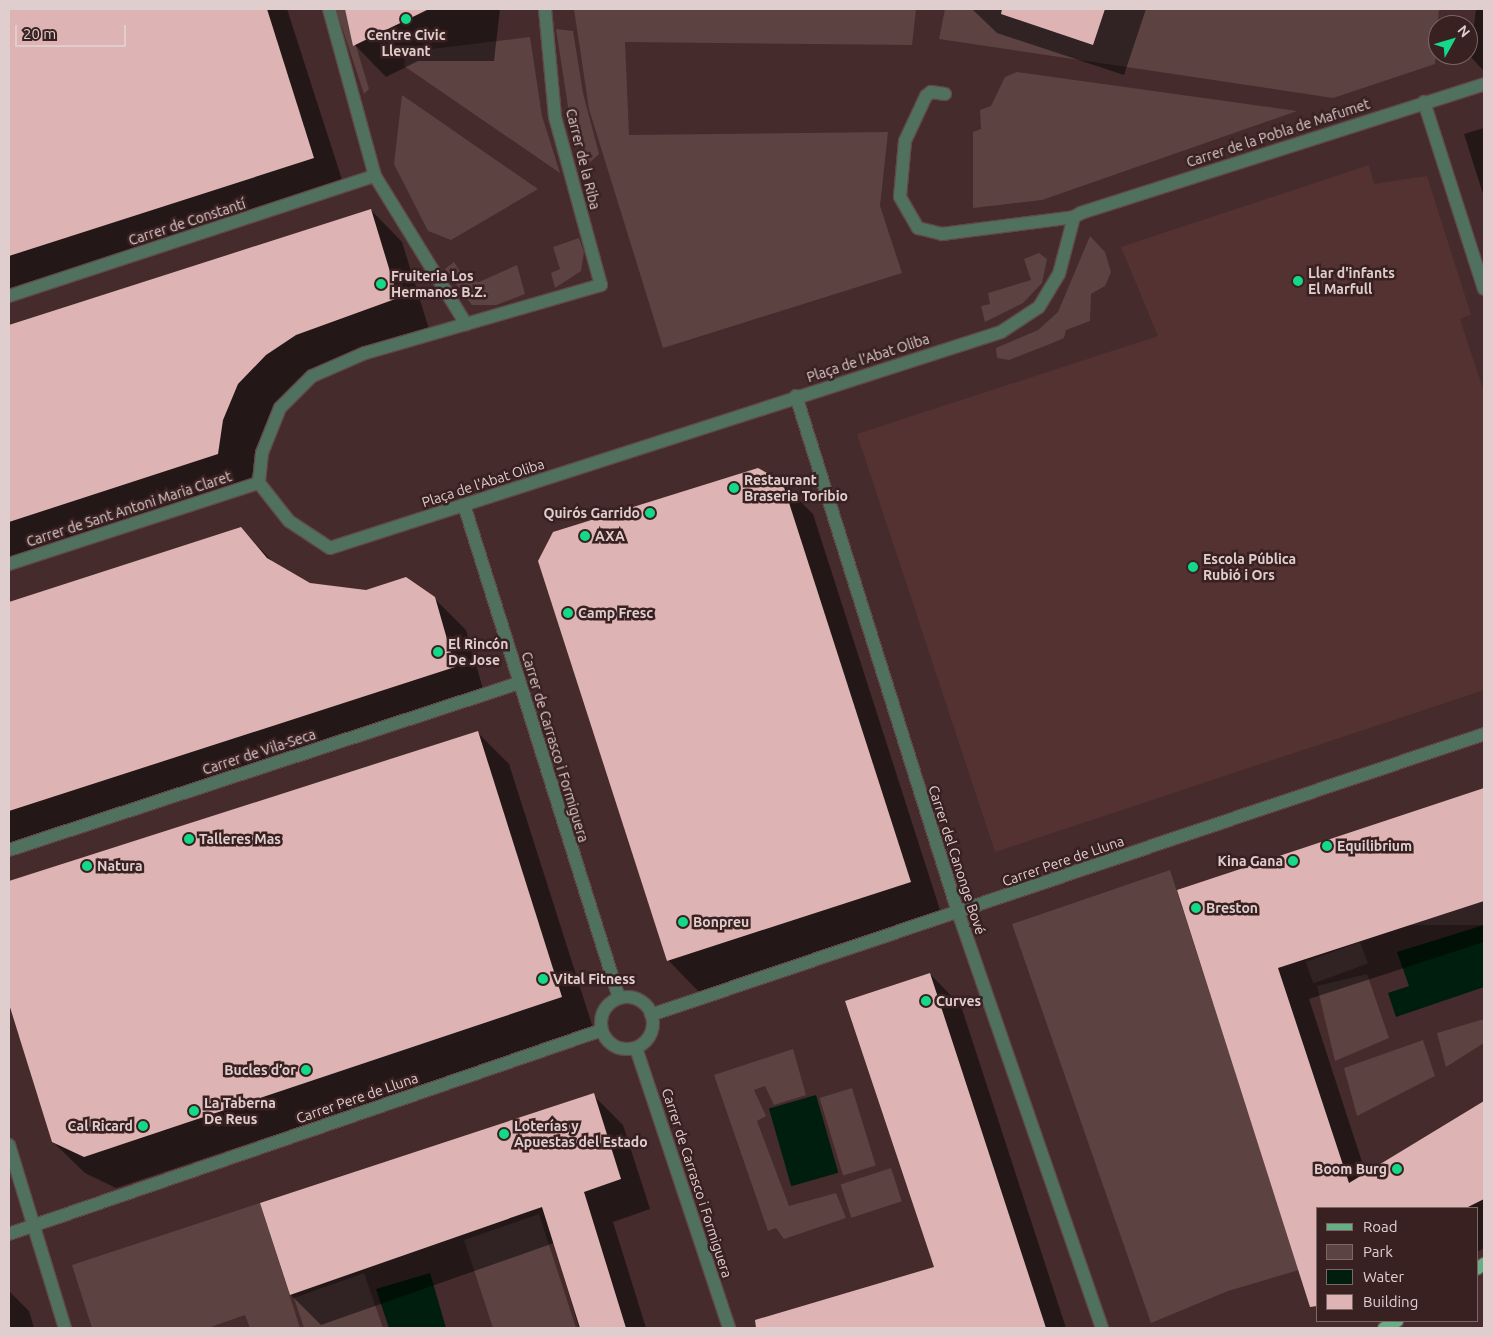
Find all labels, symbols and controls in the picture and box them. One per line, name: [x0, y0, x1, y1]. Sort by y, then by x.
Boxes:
marker: Centre Civic Llevant: [400, 13, 412, 25]
scale bar: [18, 15, 129, 47]
north arrow: [1428, 15, 1478, 65]
text: N: [1454, 22, 1473, 40]
text: 20 m: [23, 25, 56, 42]
place label: Centre Civic Llevant: [366, 27, 446, 59]
street label: Carrer de la Pobla de Mafumet: [1184, 95, 1372, 171]
street label: Carrer de la Riba: [562, 107, 604, 211]
street label: Carrer de Constantí: [126, 195, 248, 249]
place label: Llar d'infants El Marfull: [1308, 265, 1395, 298]
place label: Fruiteria Los Hermanos B.Z.: [391, 268, 486, 300]
marker: Llar d'infants El Marfull: [1292, 275, 1304, 287]
marker: Fruiteria Los Hermanos B.Z.: [375, 278, 387, 290]
street label: Plaça de l'Abat Oliba: [805, 330, 931, 386]
street label: Plaça de l'Abat Oliba: [420, 455, 546, 511]
street label: Carrer de Sant Antoni Maria Claret: [24, 468, 234, 550]
place label: Restaurant Braseria Toribio: [744, 472, 848, 504]
marker: Restaurant Braseria Toribio: [728, 482, 740, 494]
place label: Quirós Garrido: [543, 505, 640, 521]
marker: Quirós Garrido: [644, 507, 656, 519]
place label: AXA: [595, 528, 625, 544]
marker: AXA: [579, 530, 591, 542]
place label: Escola Pública Rubió i Ors: [1203, 551, 1296, 584]
marker: Escola Pública Rubió i Ors: [1187, 561, 1199, 573]
place label: Camp Fresc: [578, 605, 653, 621]
marker: Camp Fresc: [562, 607, 574, 619]
place label: El Rincón De Jose: [448, 636, 508, 669]
marker: El Rincón De Jose: [432, 646, 444, 658]
street label: Carrer de Carrasco i Formiguera: [518, 650, 592, 844]
street label: Carrer de Vila-Seca: [200, 726, 318, 778]
street label: Carrer del Canonge Bové: [925, 783, 989, 937]
place label: Talleres Mas: [199, 831, 281, 847]
street label: Carrer Pere de Lluna: [1000, 832, 1126, 890]
marker: Talleres Mas: [183, 833, 195, 845]
place label: Equilibrium: [1337, 838, 1412, 854]
marker: Equilibrium: [1321, 840, 1333, 852]
place label: Kina Gana: [1217, 853, 1283, 869]
marker: Kina Gana: [1287, 855, 1299, 867]
place label: Natura: [97, 858, 143, 874]
marker: Natura: [81, 860, 93, 872]
place label: Breston: [1206, 900, 1258, 916]
marker: Breston: [1190, 902, 1202, 914]
place label: Bonpreu: [693, 914, 749, 930]
marker: Bonpreu: [677, 916, 689, 928]
place label: Vital Fitness: [553, 971, 635, 987]
marker: Vital Fitness: [537, 973, 549, 985]
place label: Curves: [936, 993, 981, 1009]
marker: Curves: [920, 995, 932, 1007]
place label: Bucles d’or: [224, 1062, 296, 1078]
marker: Bucles d’or: [300, 1064, 312, 1076]
street label: Carrer Pere de Lluna: [294, 1069, 420, 1127]
street label: Carrer de Carrasco i Formiguera: [658, 1086, 736, 1280]
place label: La Taberna De Reus: [204, 1095, 276, 1128]
marker: La Taberna De Reus: [188, 1105, 200, 1117]
place label: Cal Ricard: [67, 1118, 133, 1134]
place label: Loterías y Apuestas del Estado: [514, 1118, 648, 1150]
marker: Cal Ricard: [137, 1120, 149, 1132]
marker: Loterías y Apuestas del Estado: [498, 1128, 510, 1140]
place label: Boom Burg: [1314, 1161, 1387, 1177]
marker: Boom Burg: [1391, 1163, 1403, 1175]
legend: [1316, 1207, 1478, 1322]
text: Road: [1363, 1218, 1398, 1235]
text: Park: [1363, 1243, 1393, 1260]
text: Water: [1363, 1268, 1404, 1285]
text: Building: [1363, 1293, 1418, 1310]

